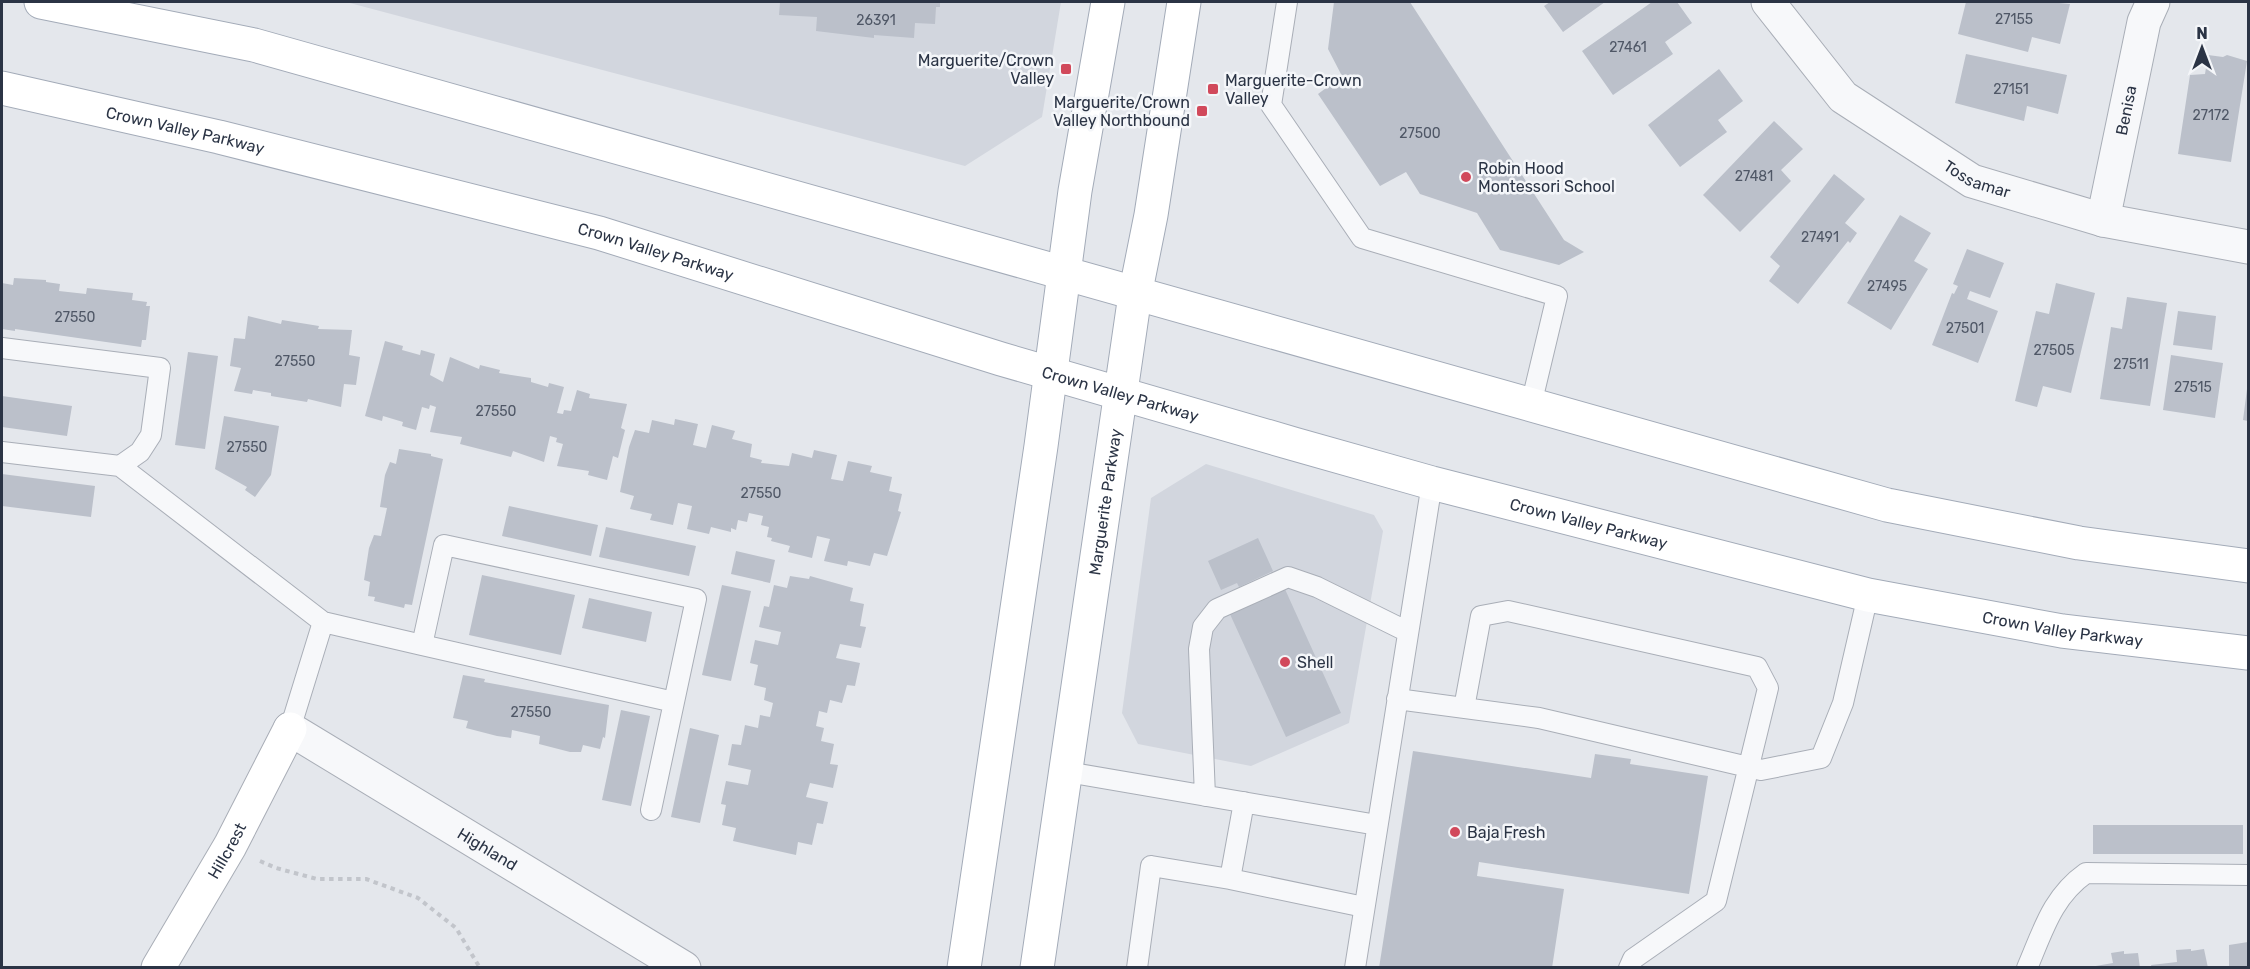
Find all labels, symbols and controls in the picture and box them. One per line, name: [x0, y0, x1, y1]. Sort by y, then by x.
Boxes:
house number: 27155: [1995, 11, 2033, 28]
house number: 26391: [856, 12, 896, 29]
north arrow: [2172, 18, 2232, 78]
text: N: [2196, 24, 2208, 43]
house number: 27461: [1609, 39, 1647, 56]
place label: Marguerite/Crown Valley: [918, 51, 1054, 88]
marker: Marguerite/Crown Valley: [1059, 62, 1073, 76]
place label: Marguerite-Crown Valley: [1225, 71, 1362, 108]
house number: 27151: [1993, 81, 2029, 98]
marker: Marguerite-Crown Valley: [1206, 82, 1220, 96]
street label: Benisa: [2111, 84, 2140, 137]
place label: Marguerite/Crown Valley Northbound: [1053, 93, 1190, 130]
street label: Crown Valley Parkway: [104, 102, 267, 158]
marker: Marguerite/Crown Valley Northbound: [1195, 104, 1209, 118]
house number: 27172: [2193, 107, 2229, 124]
house number: 27500: [1399, 125, 1441, 142]
street label: Tossamar: [1940, 156, 2013, 201]
place label: Robin Hood Montessori School: [1478, 159, 1615, 196]
house number: 27481: [1735, 168, 1773, 185]
marker: Robin Hood Montessori School: [1459, 170, 1473, 184]
street label: Crown Valley Parkway: [576, 219, 736, 284]
house number: 27491: [1801, 229, 1839, 246]
house number: 27495: [1867, 278, 1907, 295]
house number: 27550: [55, 309, 96, 326]
house number: 27501: [1946, 320, 1984, 337]
house number: 27505: [2034, 342, 2074, 359]
house number: 27550: [275, 353, 316, 370]
house number: 27511: [2113, 356, 2149, 373]
street label: Crown Valley Parkway: [1040, 362, 1201, 425]
house number: 27515: [2174, 379, 2212, 396]
house number: 27550: [476, 403, 517, 420]
street label: Marguerite Parkway: [1085, 427, 1125, 577]
house number: 27550: [227, 439, 268, 456]
house number: 27550: [741, 485, 782, 502]
street label: Crown Valley Parkway: [1508, 494, 1670, 553]
street label: Crown Valley Parkway: [1981, 607, 2144, 650]
place label: Shell: [1297, 653, 1333, 672]
marker: Shell: [1278, 655, 1292, 669]
house number: 27550: [511, 704, 552, 721]
street label: Hillcrest: [203, 819, 250, 882]
street label: Highland: [454, 823, 521, 874]
place label: Baja Fresh: [1467, 823, 1545, 842]
marker: Baja Fresh: [1448, 825, 1462, 839]

